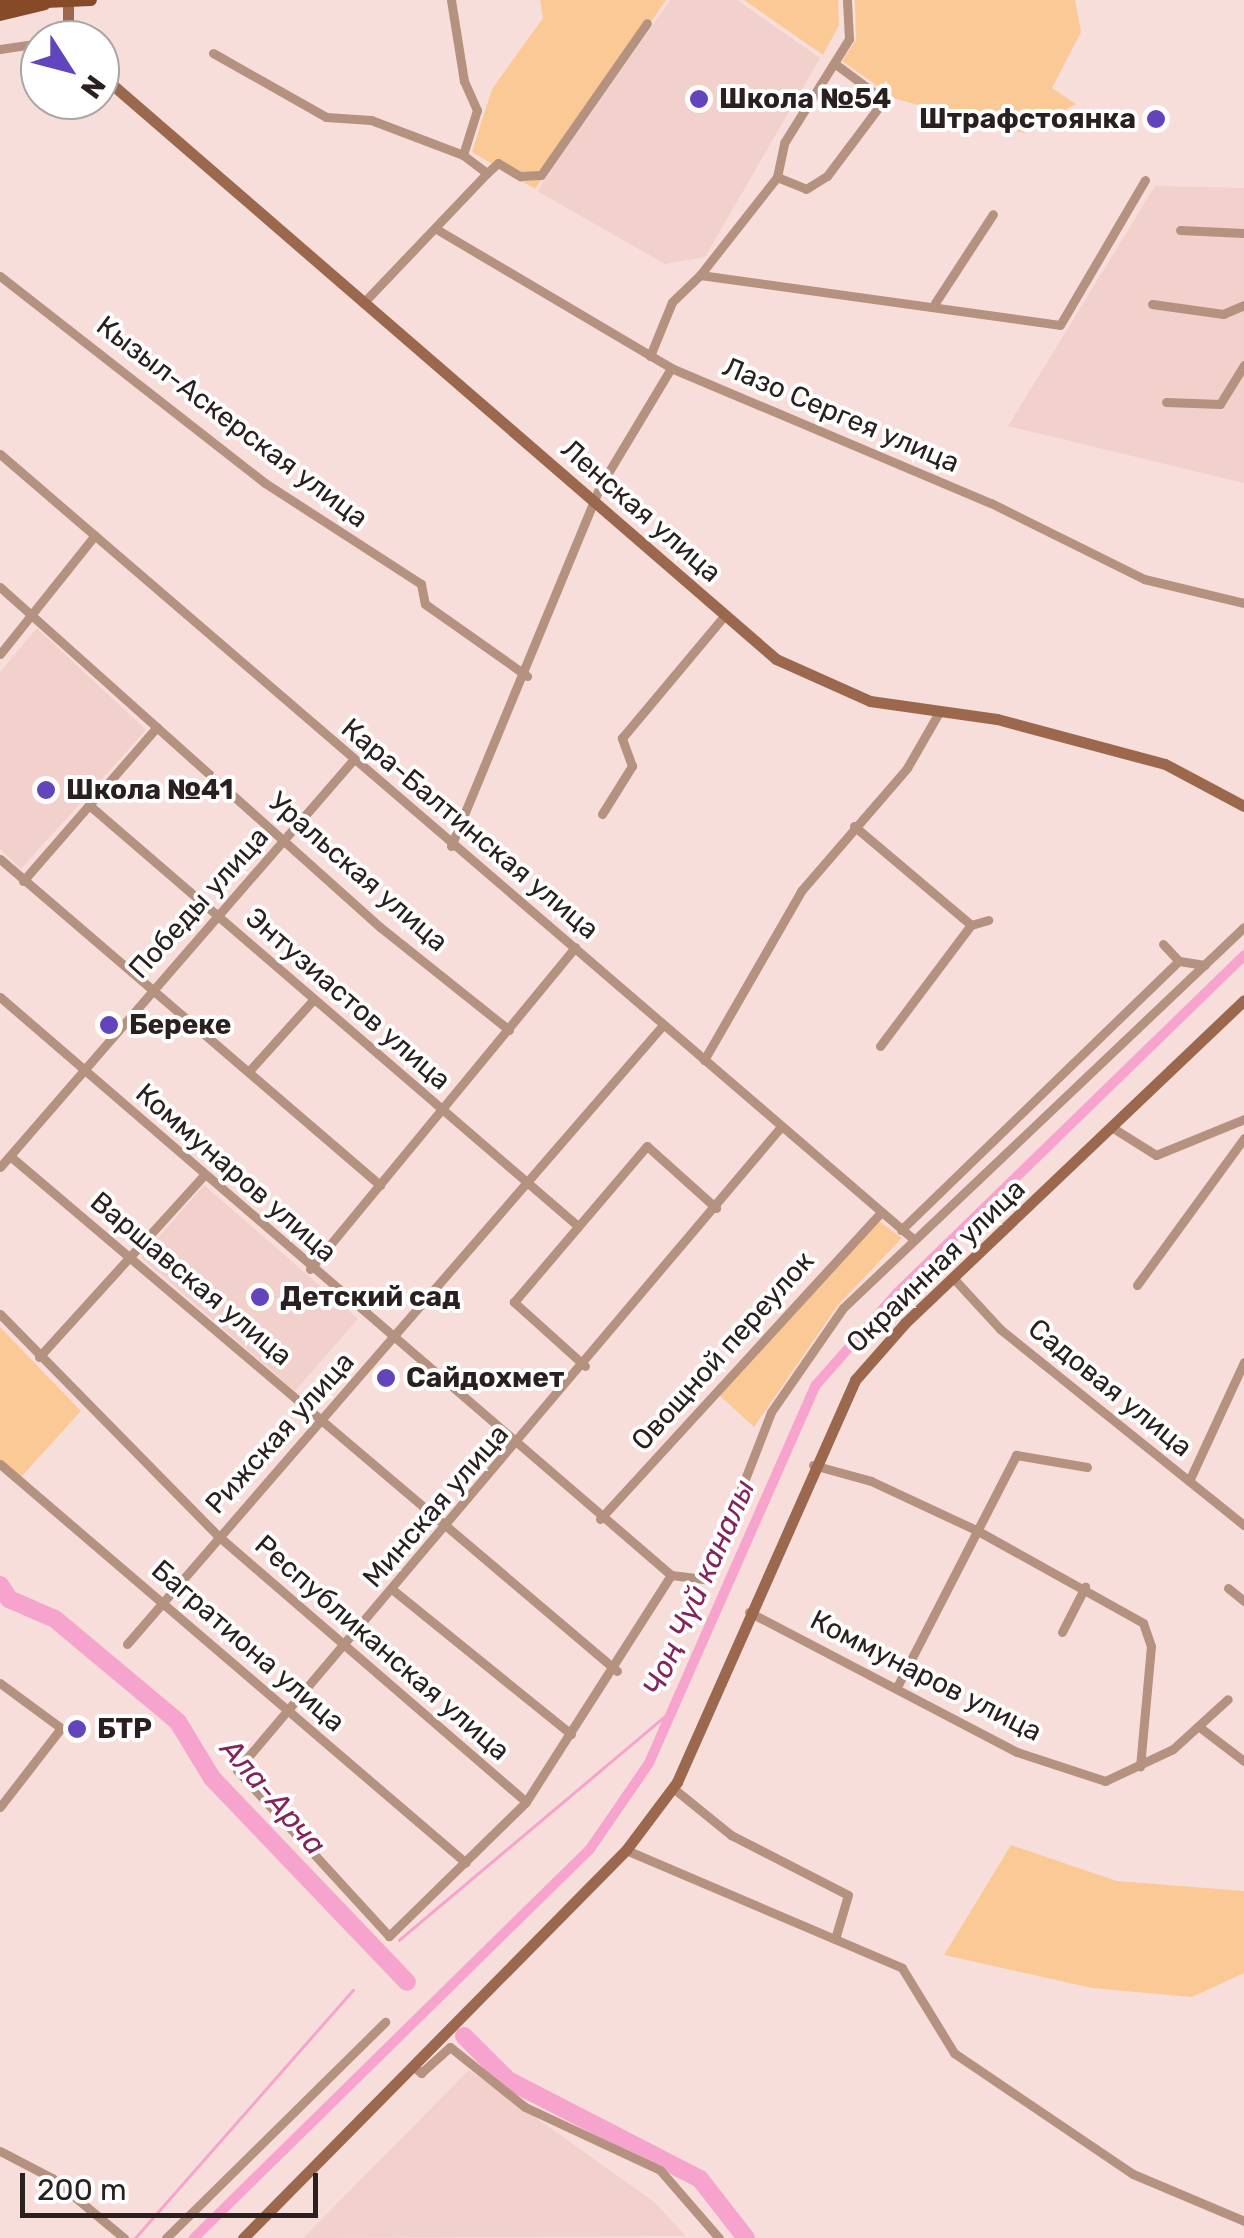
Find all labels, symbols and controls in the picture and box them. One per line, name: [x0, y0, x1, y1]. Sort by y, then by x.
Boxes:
north arrow: [20, 20, 120, 120]
text: N: [74, 69, 112, 105]
place label: Школа №54: [719, 82, 891, 116]
marker: Школа №54: [688, 88, 710, 110]
place label: Штрафстоянка: [919, 102, 1136, 136]
marker: Штрафстоянка: [1145, 108, 1167, 130]
street label: Кызыл-Аскерская улица: [90, 309, 374, 535]
street label: Лазо Сергея улица: [718, 350, 964, 480]
street label: Ленская улица: [554, 432, 728, 590]
street label: Кара-Балтинская улица: [335, 712, 605, 946]
place label: Школа №41: [66, 773, 233, 807]
marker: Школа №41: [35, 779, 57, 801]
street label: Уральская улица: [262, 785, 454, 959]
street label: Победы улица: [122, 820, 276, 986]
street label: Энтузиастов улица: [239, 901, 457, 1097]
place label: Береке: [129, 1008, 231, 1042]
marker: Береке: [98, 1014, 120, 1036]
street label: Коммунаров улица: [129, 1077, 343, 1269]
street label: Окраинная улица: [840, 1172, 1032, 1360]
street label: Варшавская улица: [83, 1185, 299, 1373]
street label: Овощной переулок: [625, 1244, 821, 1458]
place label: Детский сад: [280, 1280, 460, 1314]
marker: Детский сад: [249, 1286, 271, 1308]
street label: Садовая улица: [1021, 1312, 1199, 1464]
street label: Рижская улица: [199, 1345, 361, 1521]
place label: Сайдохмет: [406, 1361, 564, 1395]
marker: Сайдохмет: [375, 1367, 397, 1389]
street label: Минская улица: [356, 1418, 516, 1594]
water label: Чоң Чүй каналы: [635, 1474, 763, 1702]
street label: Республиканская улица: [248, 1528, 516, 1768]
street label: Багратиона улица: [145, 1553, 351, 1739]
street label: Коммунаров улица: [805, 1603, 1047, 1749]
place label: БТР: [97, 1712, 152, 1746]
marker: БТР: [66, 1718, 88, 1740]
water label: Ала-Арча: [213, 1732, 333, 1862]
scale bar: [25, 2153, 322, 2215]
text: 200 m: [37, 2172, 127, 2208]

